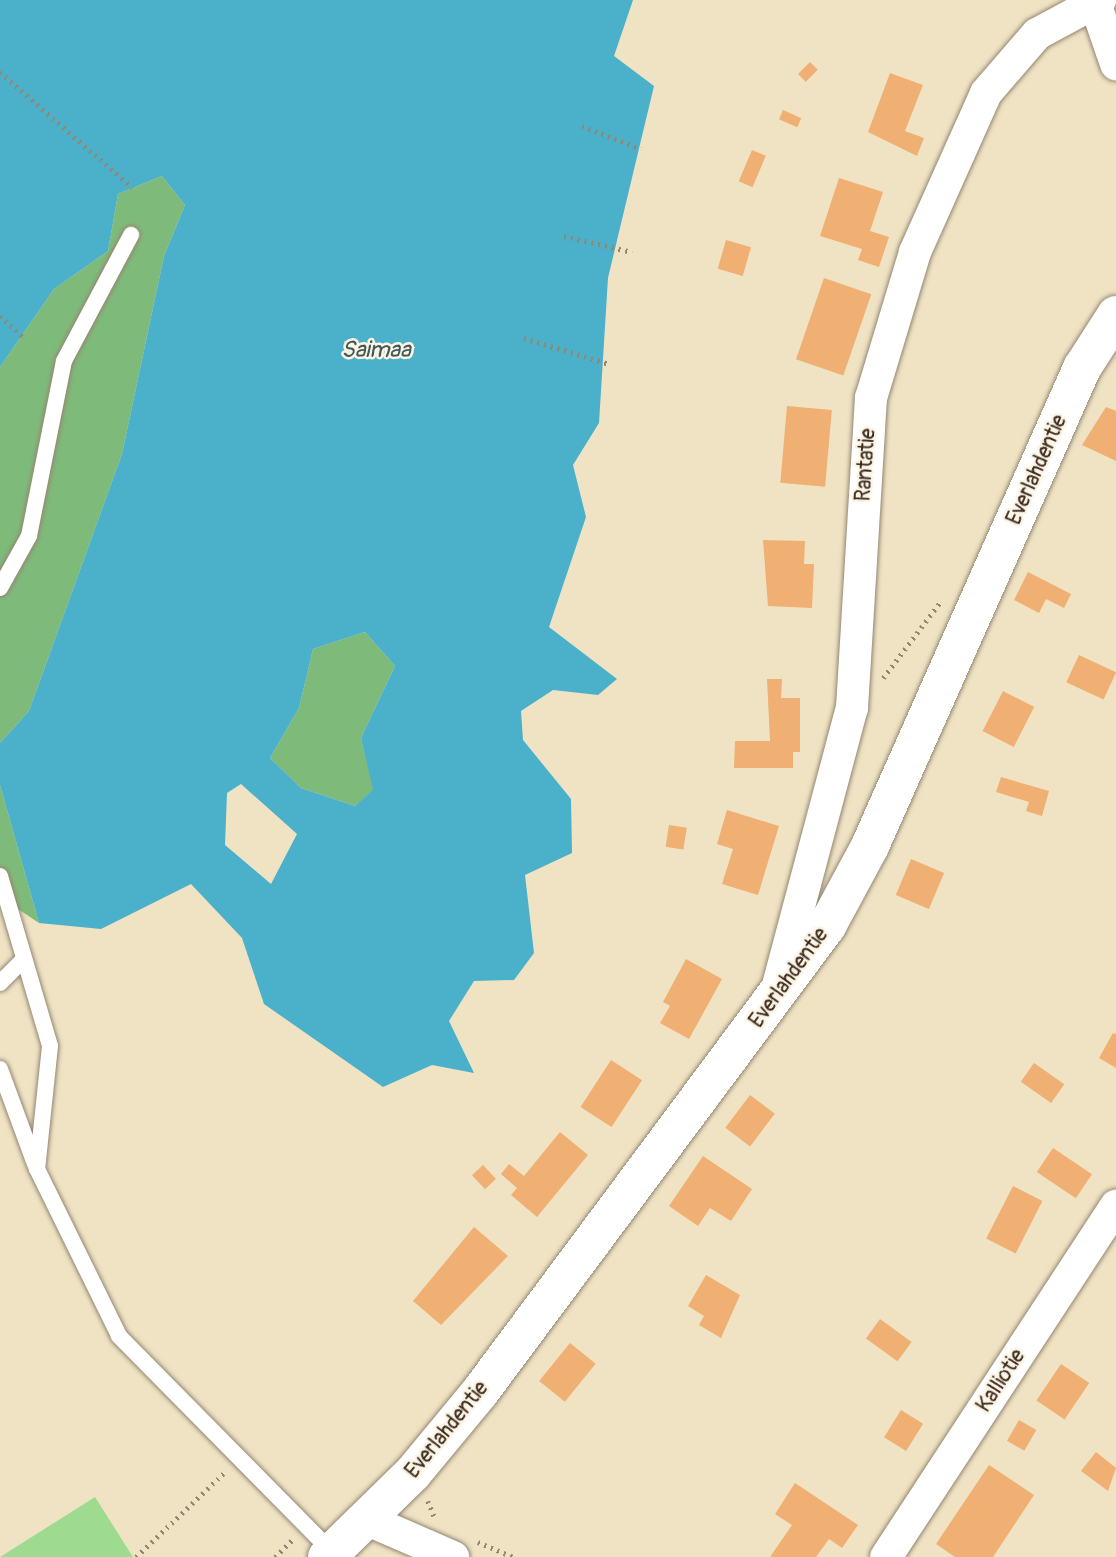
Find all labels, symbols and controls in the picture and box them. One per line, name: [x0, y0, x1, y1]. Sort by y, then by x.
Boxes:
water label: Saimaa: [341, 336, 411, 364]
street label: Everlahdentie: [1002, 411, 1072, 529]
street label: Rantatie: [851, 428, 881, 502]
street label: Everlahdentie: [744, 923, 834, 1033]
street label: Kalliotie: [971, 1345, 1031, 1417]
street label: Everlahdentie: [400, 1376, 494, 1484]

